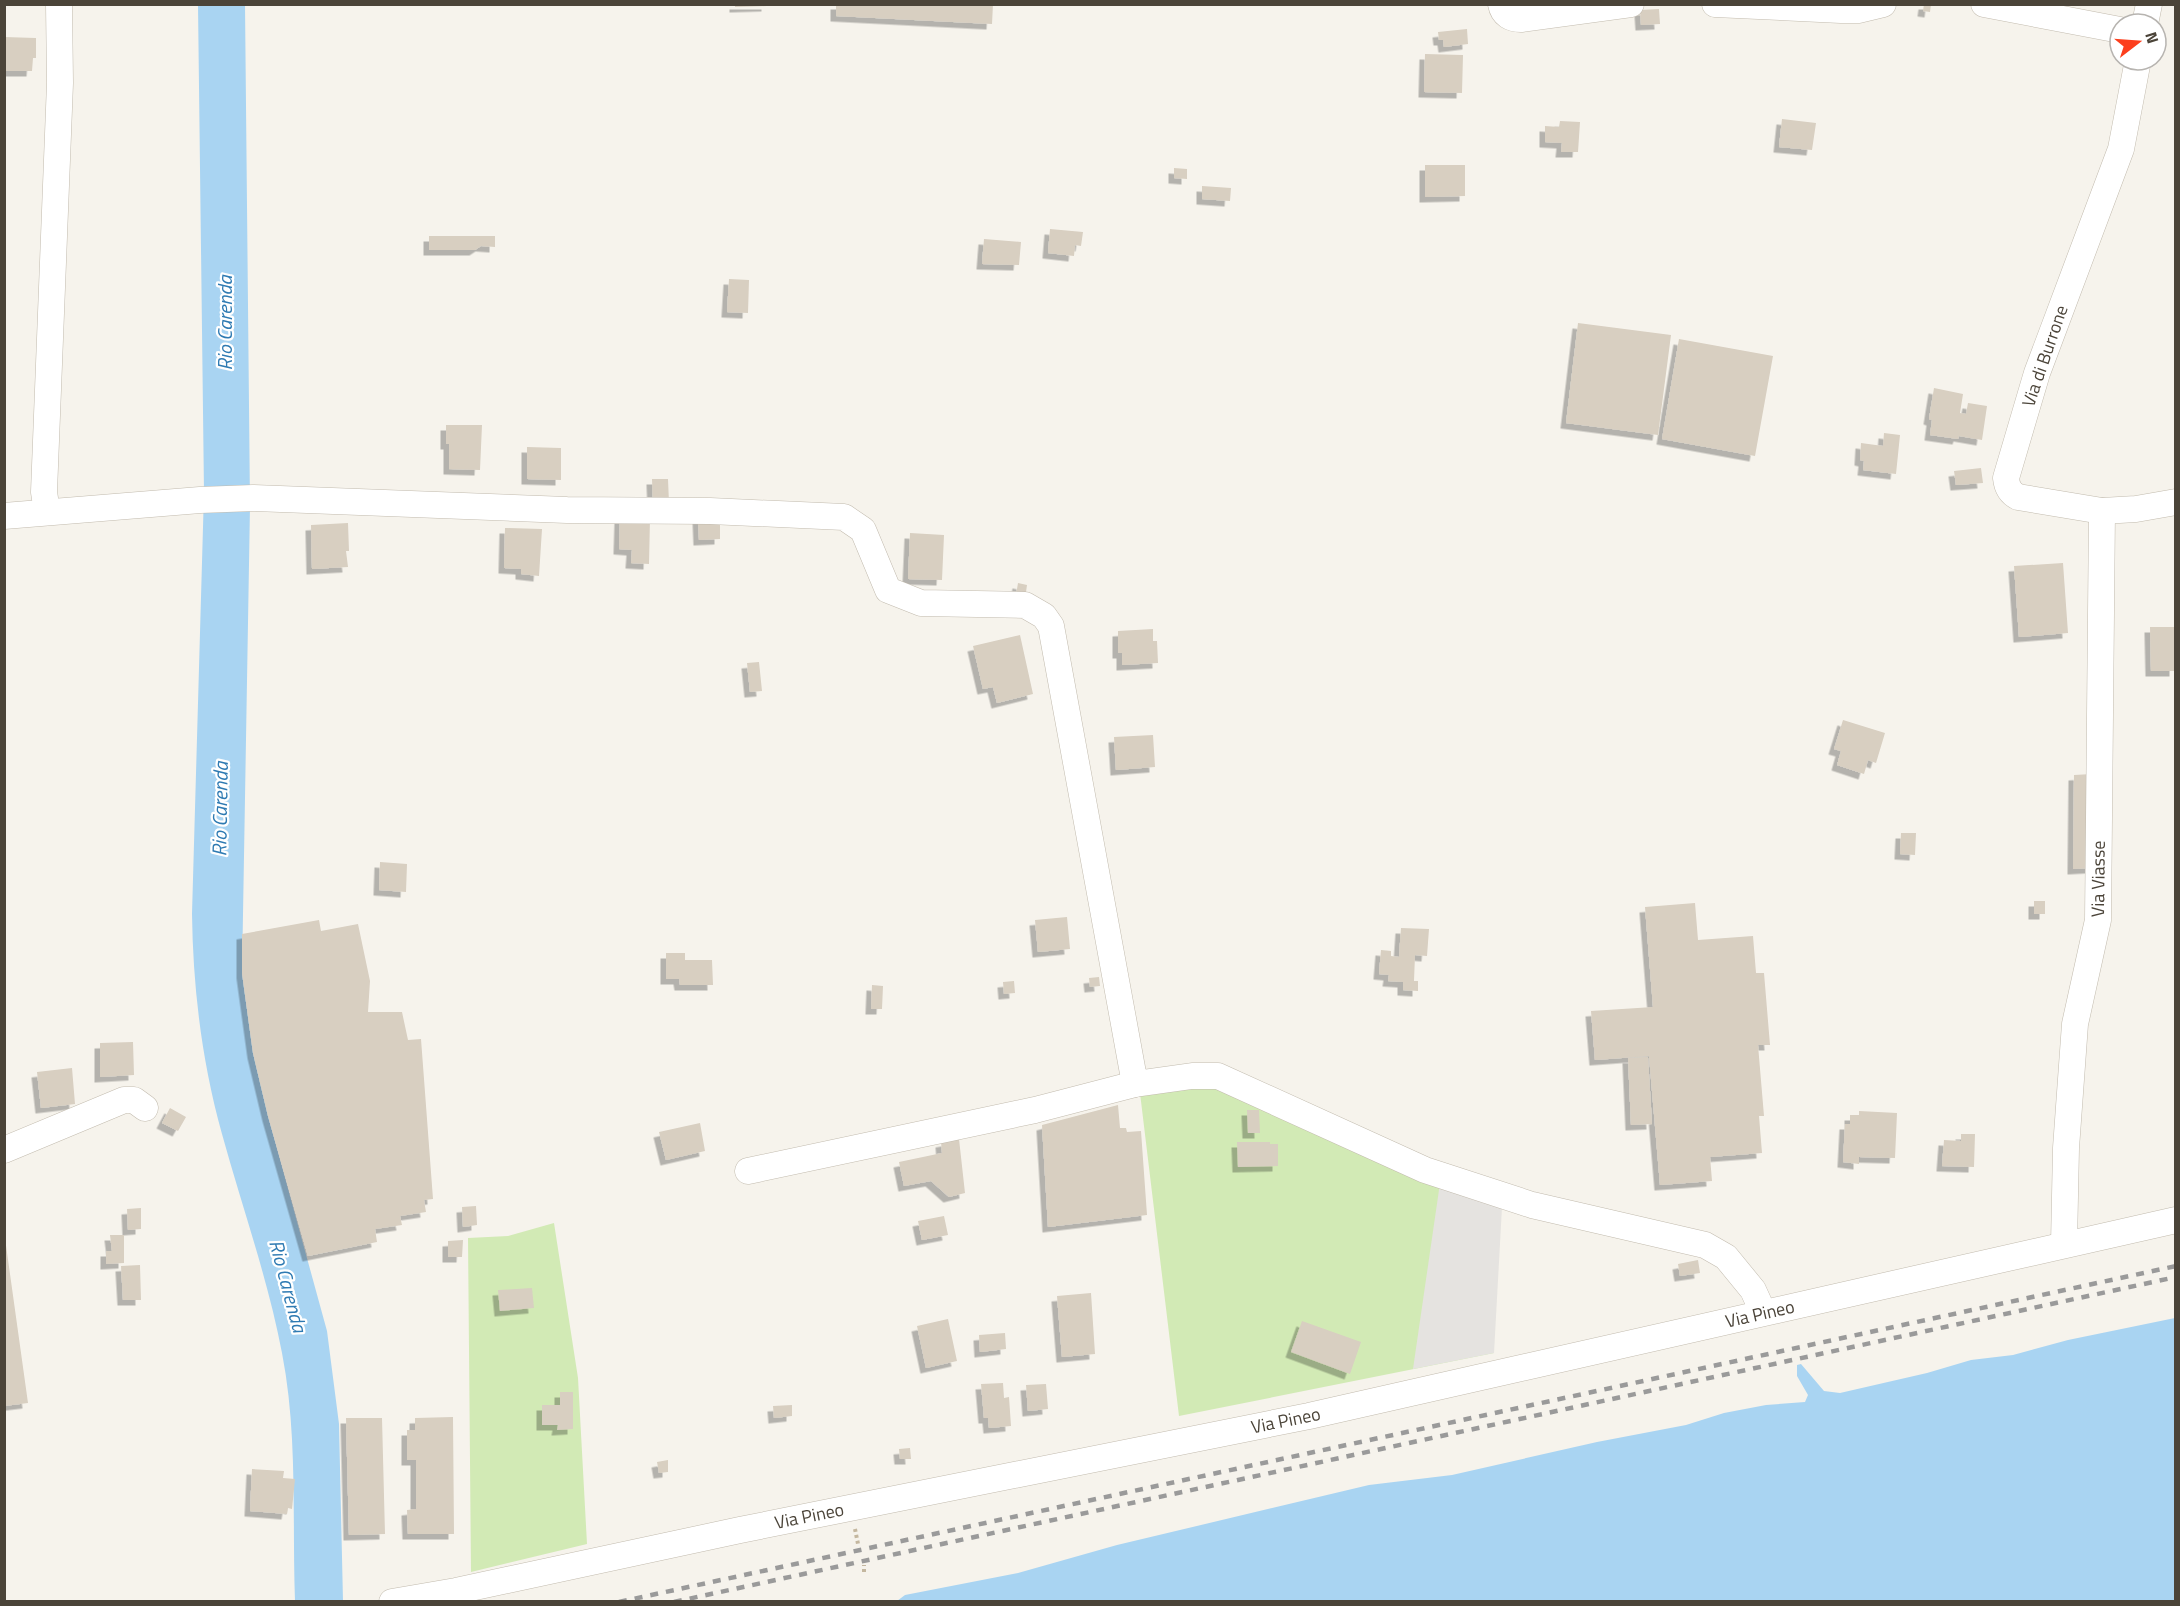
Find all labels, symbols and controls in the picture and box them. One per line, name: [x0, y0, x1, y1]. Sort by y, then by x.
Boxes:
north arrow: [2108, 12, 2168, 72]
text: N: [2139, 29, 2165, 46]
water label: Rio Carenda: [209, 275, 240, 370]
street label: Via di Burrone: [2015, 301, 2075, 410]
water label: Rio Carenda: [203, 760, 236, 857]
street label: Via Viasse: [2084, 840, 2112, 917]
water label: Rio Carenda: [261, 1236, 316, 1337]
street label: Via Pineo: [1722, 1293, 1797, 1335]
street label: Via Pineo: [1248, 1400, 1323, 1440]
street label: Via Pineo: [772, 1495, 846, 1536]

